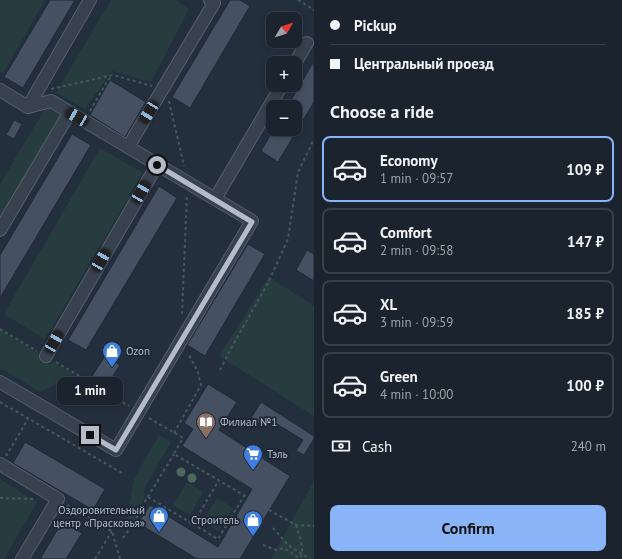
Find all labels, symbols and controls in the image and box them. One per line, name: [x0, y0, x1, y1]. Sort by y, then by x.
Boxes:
north arrow: [266, 12, 302, 48]
map controls: [266, 12, 302, 136]
text: Pickup: [354, 16, 397, 35]
text: Центральный проезд: [354, 54, 494, 73]
button: +: [266, 56, 302, 92]
car: [138, 99, 160, 125]
button: −: [266, 100, 302, 136]
text: Choose a ride: [330, 100, 434, 123]
car: [64, 106, 90, 128]
icon: car: [332, 151, 368, 187]
text: Economy: [380, 151, 438, 170]
route start: [148, 156, 166, 174]
text: 109 ₽: [566, 160, 604, 179]
text: 1 min · 09:57: [380, 170, 453, 187]
car: [130, 179, 152, 205]
icon: car: [332, 223, 368, 259]
text: Comfort: [380, 223, 432, 242]
text: 147 ₽: [567, 232, 604, 251]
text: 2 min · 09:58: [380, 242, 453, 259]
car: [90, 247, 112, 273]
icon: car: [332, 295, 368, 331]
text: XL: [380, 295, 397, 314]
text: 185 ₽: [566, 304, 604, 323]
text: 3 min · 09:59: [380, 314, 453, 331]
car: [43, 329, 65, 355]
shop icon: Ozon: [101, 340, 123, 368]
place label: Ozon: [126, 344, 150, 358]
icon: car: [332, 367, 368, 403]
text: Green: [380, 367, 418, 386]
text: 100 ₽: [566, 376, 604, 395]
callout: 1 min: [57, 377, 123, 405]
text: 1 min: [74, 382, 106, 399]
text: 4 min · 10:00: [380, 386, 453, 403]
library icon: Филиал №1: [195, 411, 217, 439]
place label: Филиал №1: [220, 415, 277, 429]
route end: [81, 426, 99, 444]
icon: cash: [330, 435, 352, 457]
text: Cash: [362, 437, 392, 456]
text: 240 m: [571, 438, 606, 455]
supermarket icon: Тэль: [242, 443, 264, 471]
place label: Тэль: [267, 447, 288, 461]
place label: Оздоровительный центр «Прасковья»: [53, 503, 145, 530]
shop icon: Оздоровительный центр «Прасковья»: [148, 505, 170, 533]
button: Confirm: [330, 505, 606, 551]
shop icon: Строитель: [242, 509, 264, 537]
place label: Строитель: [191, 513, 239, 527]

